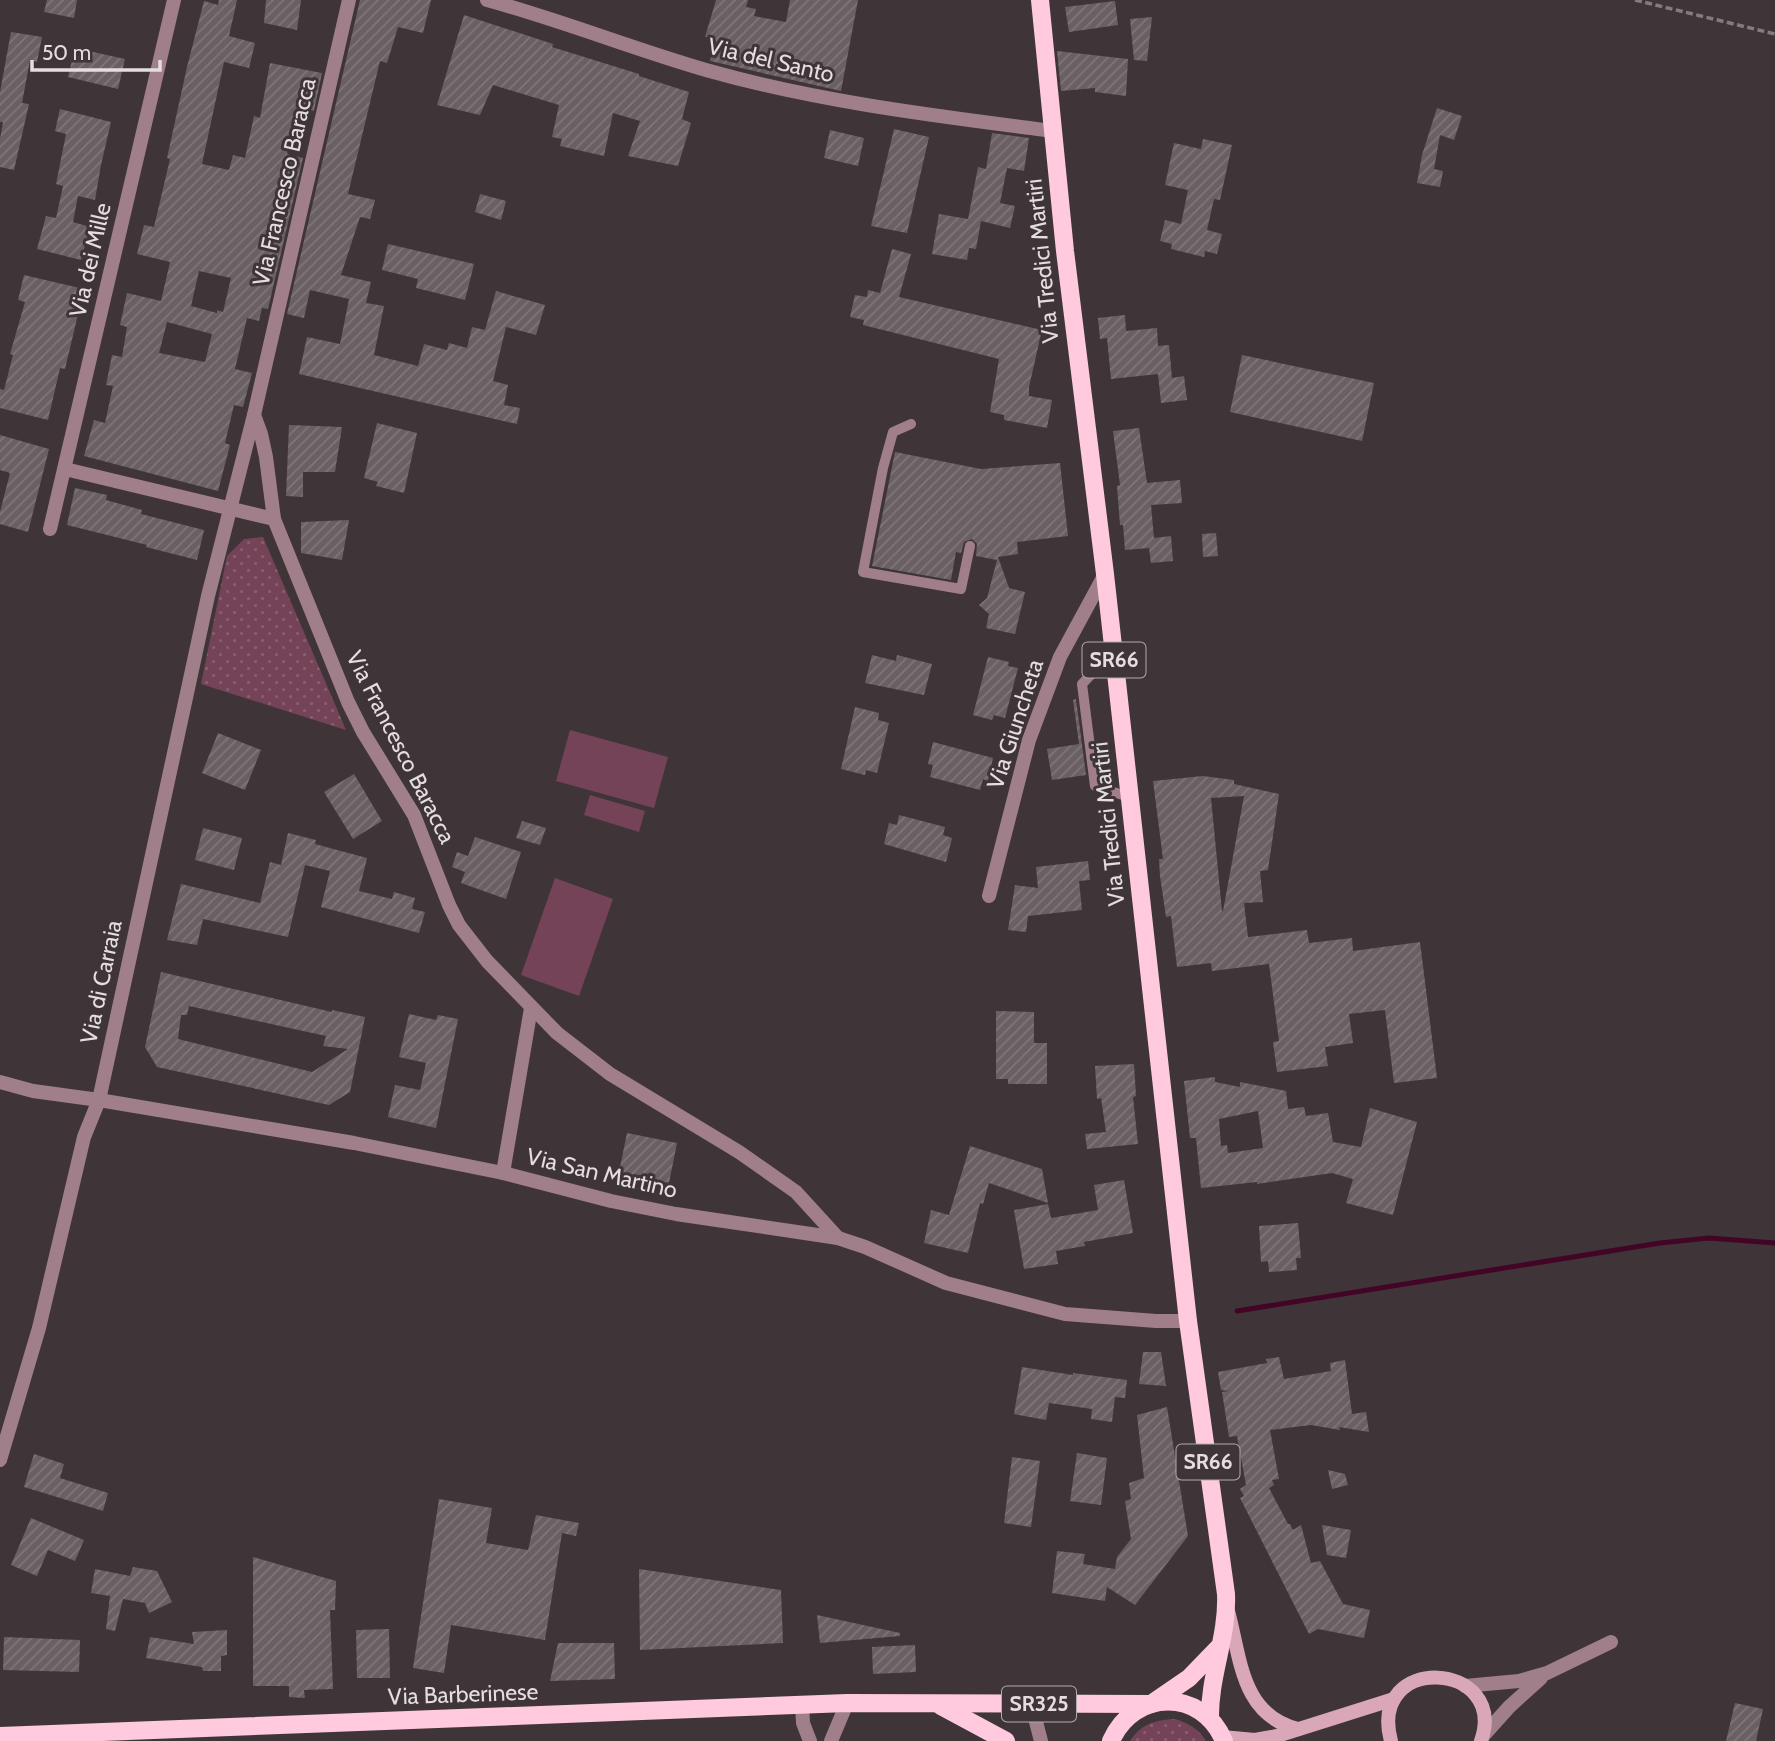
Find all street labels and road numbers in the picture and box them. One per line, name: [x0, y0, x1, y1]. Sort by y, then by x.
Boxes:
street label: Via del Santo: [705, 32, 837, 88]
street label: Via Francesco Baracca: [246, 75, 322, 289]
street label: Via Tredici Martiri: [1019, 178, 1065, 344]
street label: Via dei Mille: [63, 200, 117, 320]
road number: SR66: [1082, 642, 1146, 678]
street label: Via Francesco Baracca: [340, 646, 462, 848]
street label: Via Giuncheta: [981, 656, 1049, 792]
street label: Via Tredici Martiri: [1085, 741, 1131, 907]
street label: Via di Carraia: [74, 918, 128, 1046]
street label: Via San Martino: [524, 1142, 680, 1204]
road number: SR66: [1176, 1444, 1240, 1480]
street label: Via Barberinese: [387, 1677, 539, 1711]
road number: SR325: [1002, 1686, 1076, 1722]

